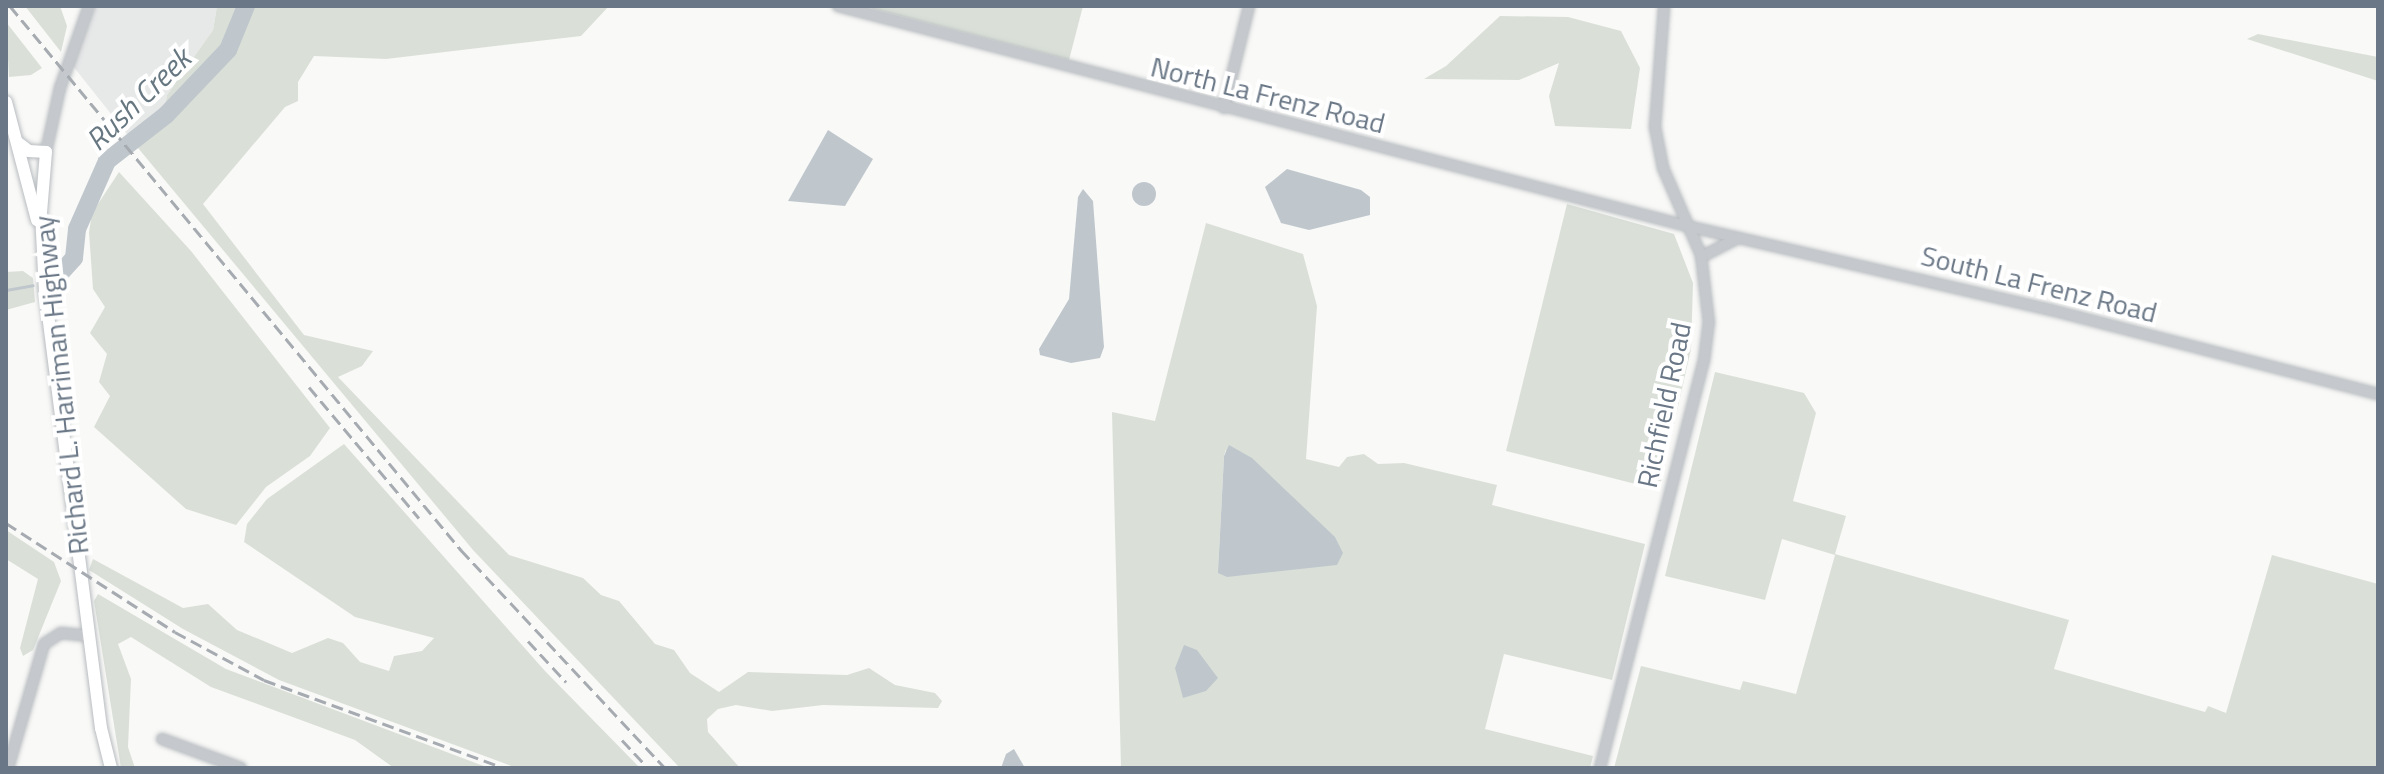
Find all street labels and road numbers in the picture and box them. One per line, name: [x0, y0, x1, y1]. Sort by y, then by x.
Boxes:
street label: North La Frenz Road: [1147, 50, 1389, 140]
street label: Richard L. Harriman Highway: [26, 214, 96, 556]
street label: South La Frenz Road: [1918, 238, 2160, 330]
street label: Richfield Road: [1630, 319, 1698, 491]

